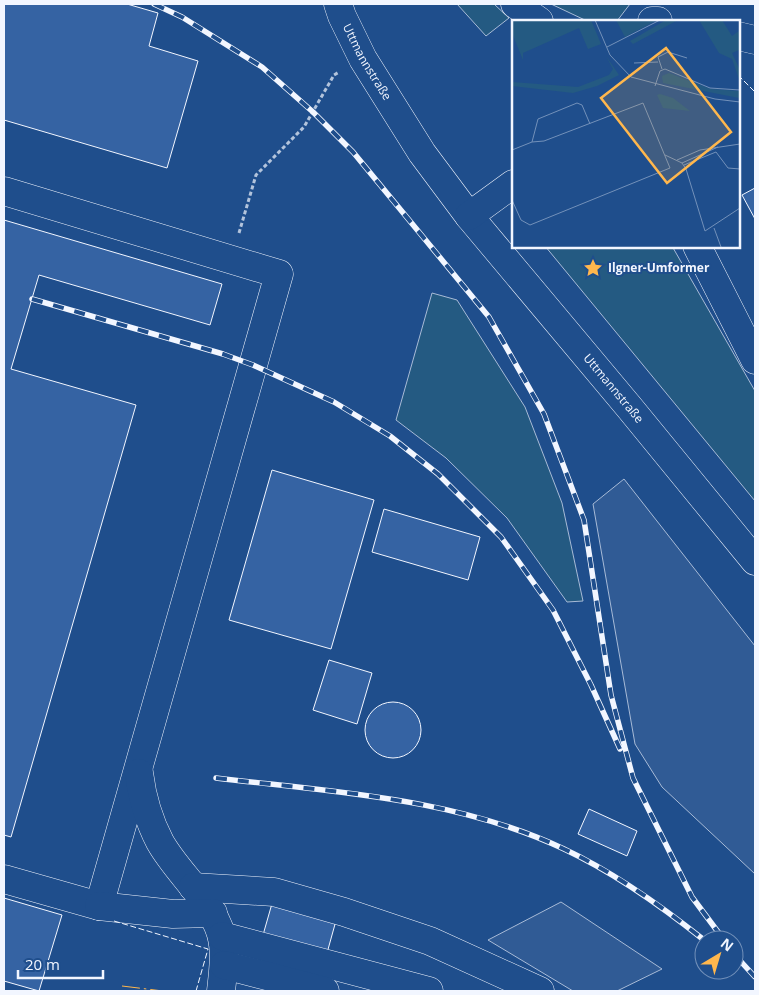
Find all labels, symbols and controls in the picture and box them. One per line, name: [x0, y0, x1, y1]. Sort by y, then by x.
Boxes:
inset map: [512, 20, 739, 248]
street label: Uttmannstraße: [339, 21, 396, 104]
place icon: Ilgner-Umformer: [582, 257, 604, 279]
place label: Ilgner-Umformer: [608, 259, 710, 276]
street label: Uttmannstraße: [580, 350, 648, 427]
north arrow: [694, 930, 744, 980]
text: N: [717, 933, 738, 955]
scale bar: [18, 948, 102, 980]
text: 20 m: [25, 954, 60, 974]

